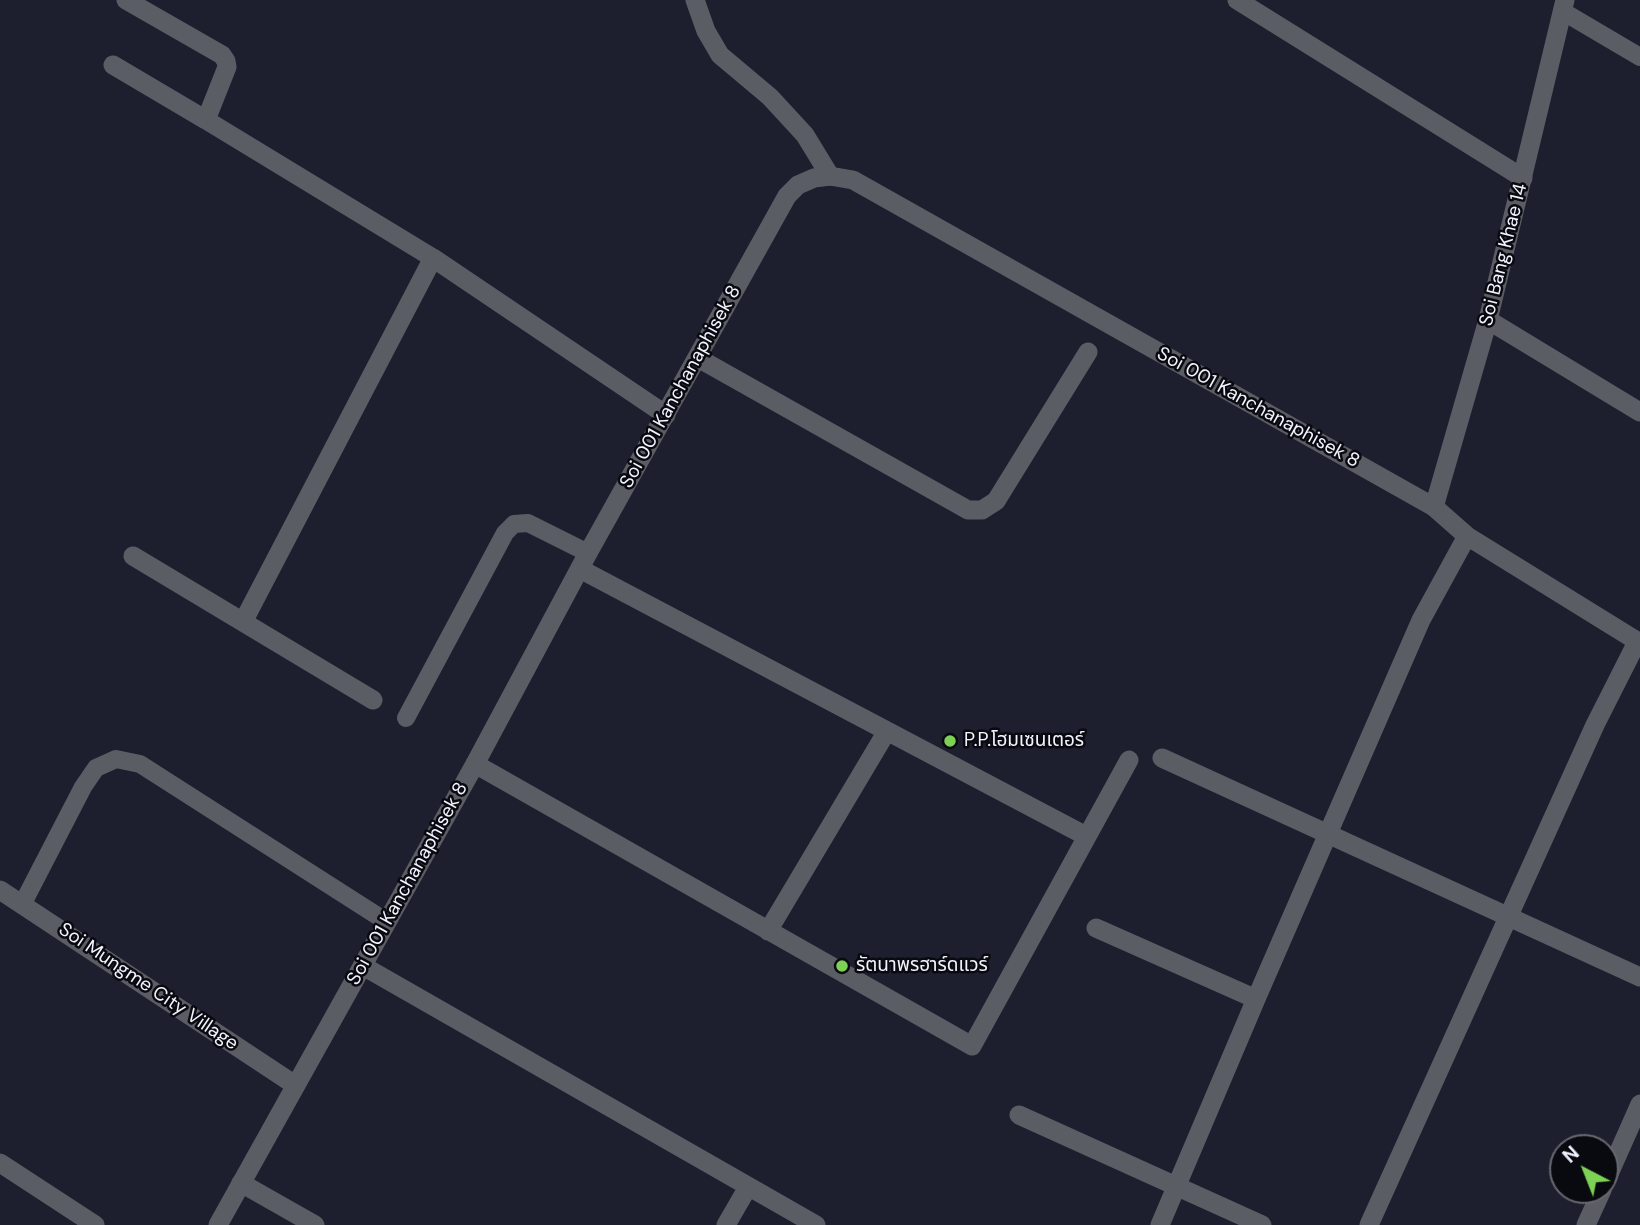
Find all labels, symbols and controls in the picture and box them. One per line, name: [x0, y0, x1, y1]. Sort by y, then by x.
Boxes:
street label: Soi Bang Khae 14: [1475, 181, 1533, 329]
street label: Soi 001 Kanchanaphisek 8: [616, 282, 746, 492]
street label: Soi 001 Kanchanaphisek 8: [1153, 343, 1363, 473]
place label: P.P.โฮมเซนเตอร์: [964, 730, 1084, 752]
marker: P.P.โฮมเซนเตอร์: [942, 733, 958, 749]
street label: Soi 001 Kanchanaphisek 8: [343, 779, 473, 989]
street label: Soi Mungme City Village: [54, 918, 242, 1056]
place label: รัตนาพรฮาร์ดแวร์: [856, 955, 988, 977]
marker: รัตนาพรฮาร์ดแวร์: [834, 958, 850, 974]
north arrow: [1549, 1134, 1619, 1204]
text: N: [1557, 1141, 1584, 1168]

